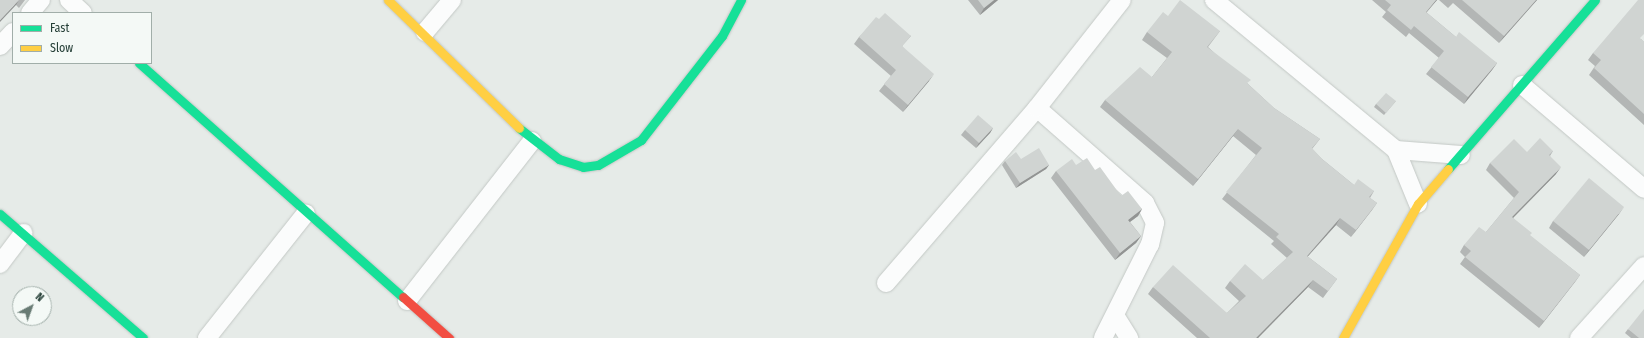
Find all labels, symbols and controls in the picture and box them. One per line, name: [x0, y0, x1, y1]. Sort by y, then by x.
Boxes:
legend: [12, 12, 152, 64]
text: Fast: [50, 21, 69, 35]
text: Slow: [50, 41, 73, 55]
north arrow: [12, 286, 52, 326]
text: N: [33, 290, 46, 304]

